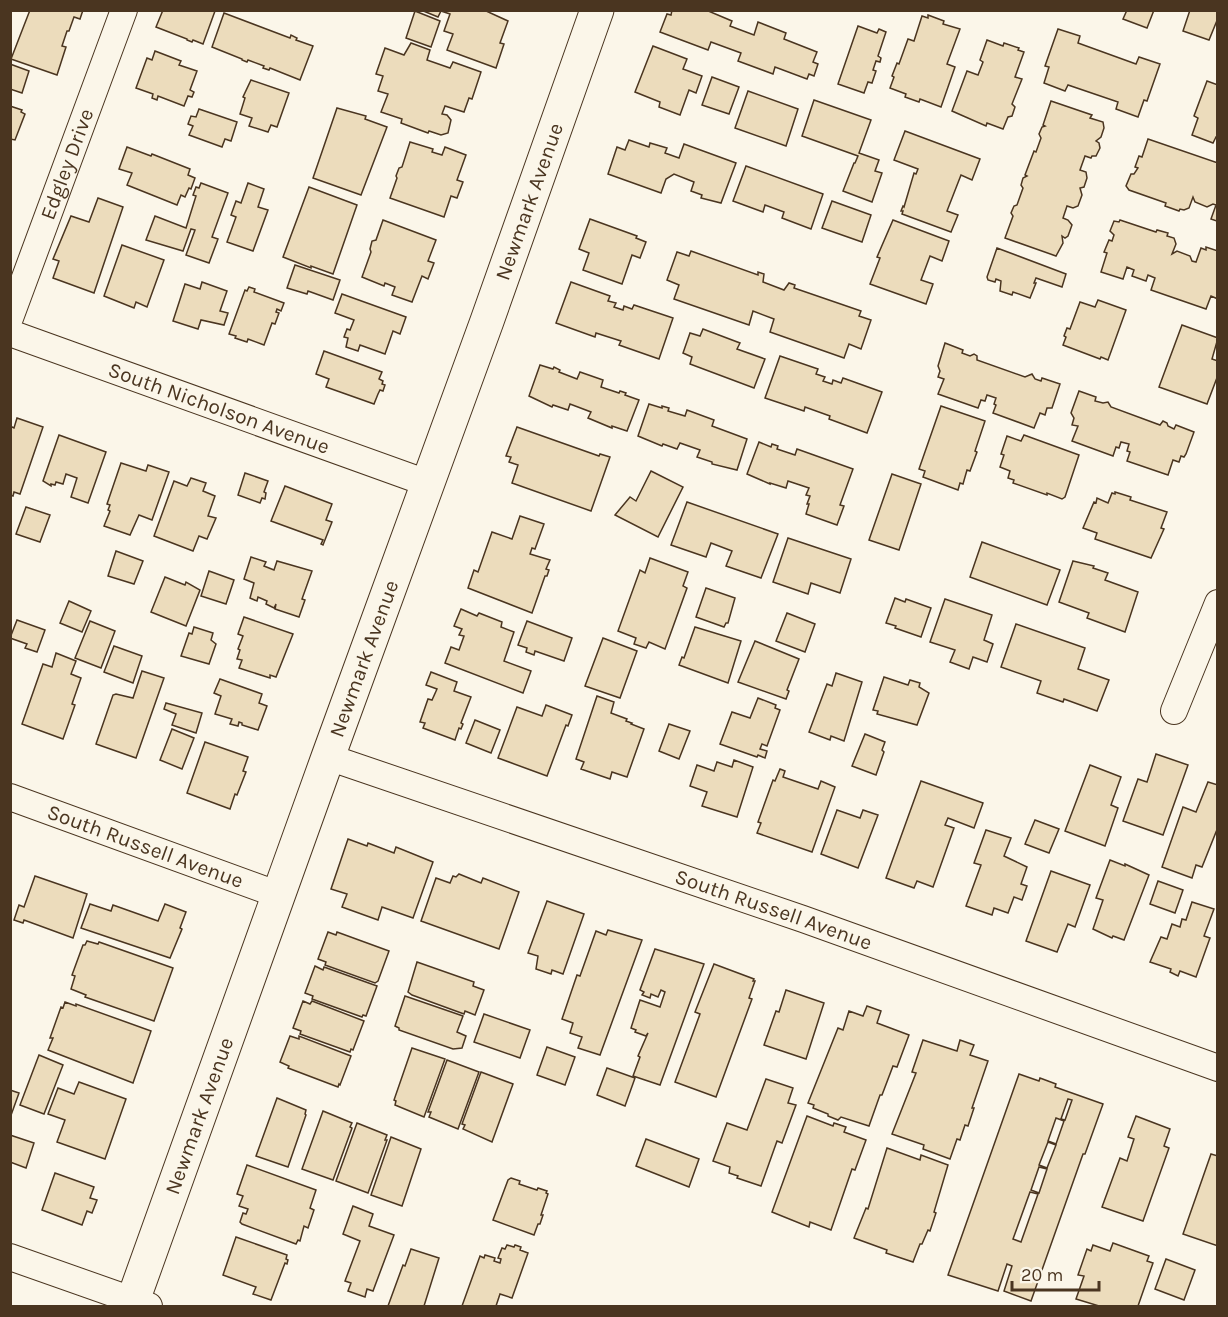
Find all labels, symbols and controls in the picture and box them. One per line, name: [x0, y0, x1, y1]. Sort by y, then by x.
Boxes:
street label: Edgley Drive: [35, 105, 98, 223]
street label: Newmark Avenue: [490, 120, 568, 283]
street label: South Nicholson Avenue: [105, 357, 333, 459]
street label: Newmark Avenue: [324, 577, 403, 740]
street label: South Russell Avenue: [44, 800, 247, 893]
street label: South Russell Avenue: [672, 864, 875, 955]
street label: Newmark Avenue: [160, 1034, 238, 1198]
scale bar: [1012, 1254, 1099, 1292]
text: 20 m: [1021, 1264, 1063, 1286]

